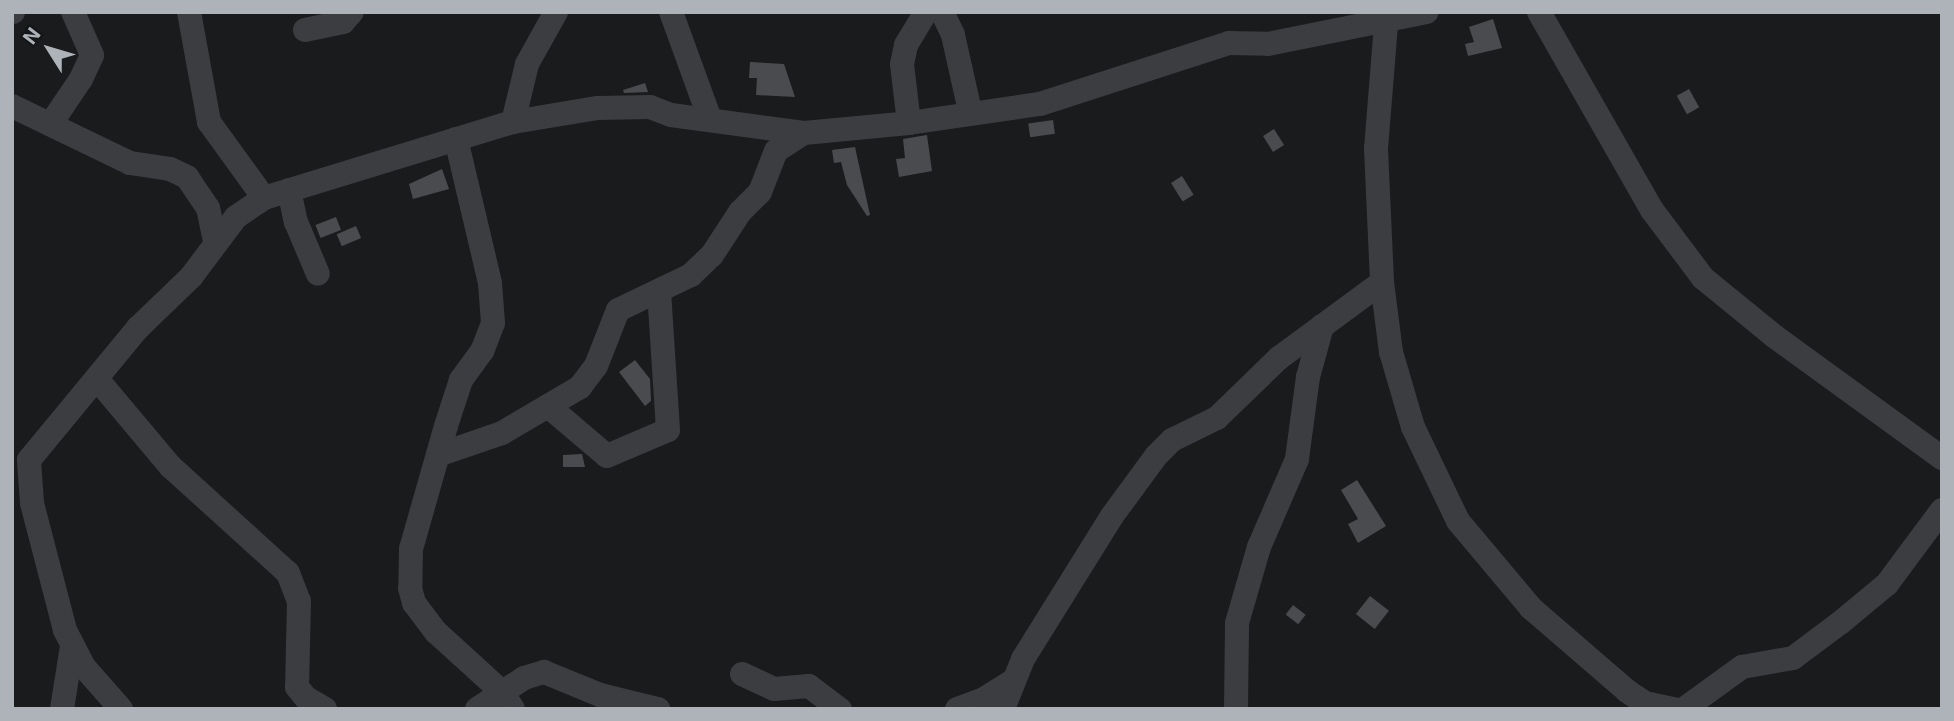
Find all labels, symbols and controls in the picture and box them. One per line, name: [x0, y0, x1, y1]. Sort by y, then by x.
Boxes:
north arrow: [14, 14, 84, 84]
text: N: [18, 23, 45, 49]

